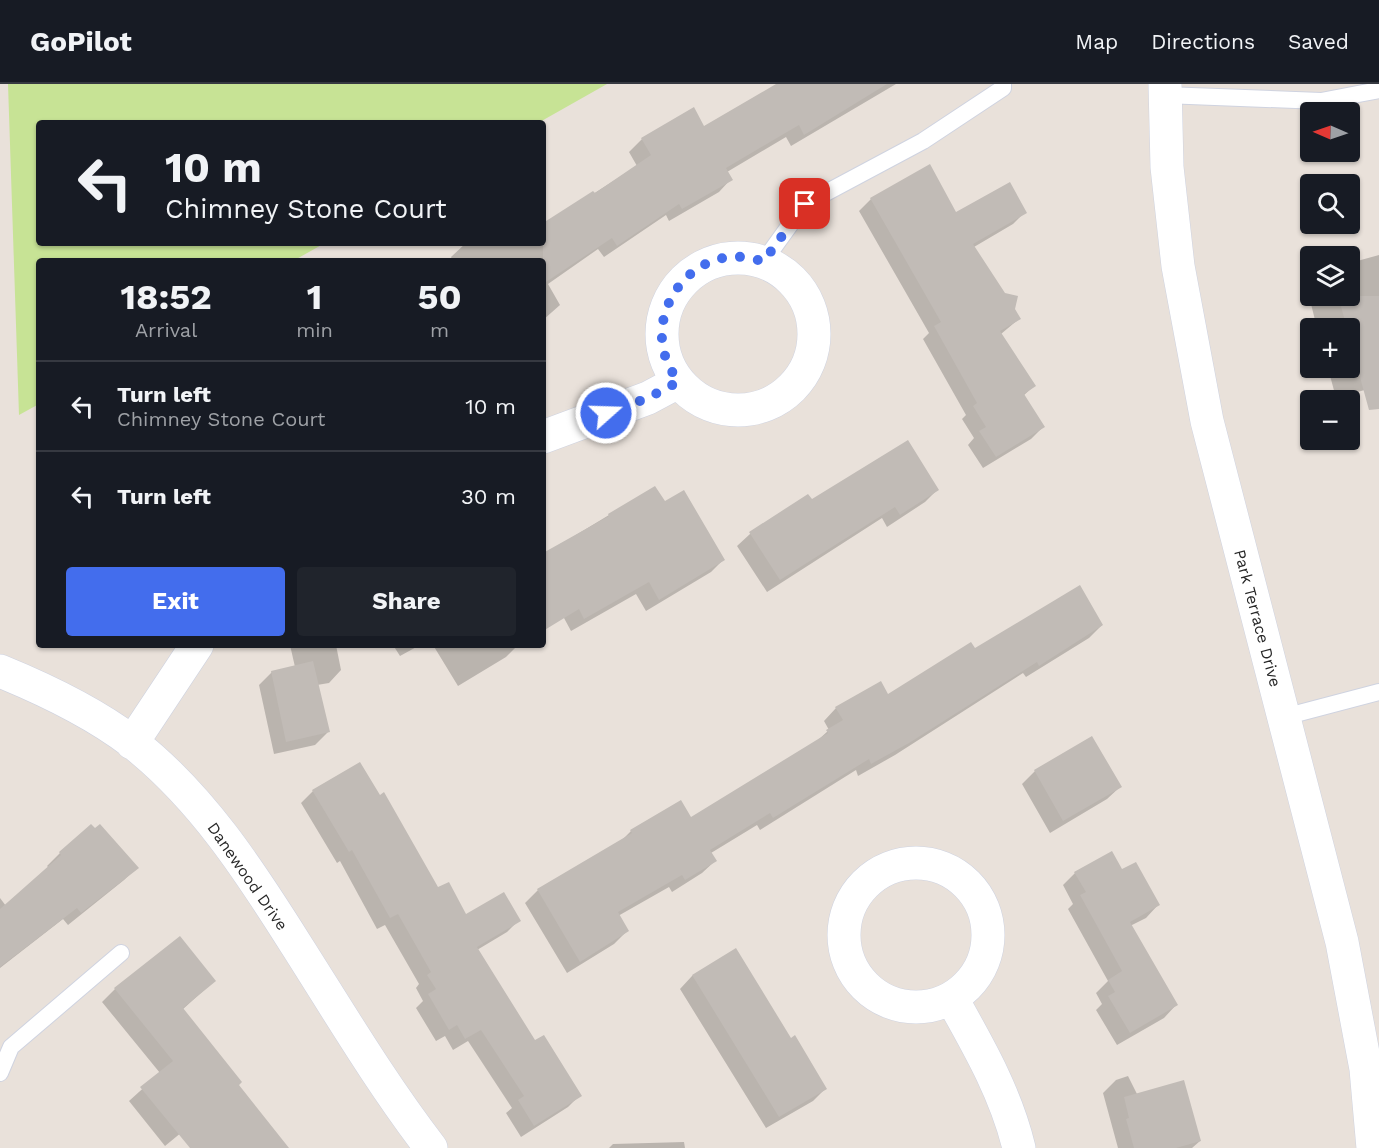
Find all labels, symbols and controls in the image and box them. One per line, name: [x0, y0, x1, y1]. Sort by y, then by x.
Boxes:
text: GoPilot: [30, 25, 132, 58]
text: Map: [1075, 29, 1118, 54]
text: Directions: [1151, 29, 1255, 54]
text: Saved: [1288, 29, 1349, 54]
north arrow: [1300, 102, 1360, 162]
map controls: [1300, 102, 1360, 450]
text: 10 m: [165, 143, 262, 192]
icon: left: [66, 144, 144, 222]
button: search: [1300, 174, 1360, 234]
pin: [779, 178, 830, 229]
icon: arrive: [788, 187, 821, 220]
text: Chimney Stone Court: [165, 193, 446, 225]
button: layers: [1300, 246, 1360, 306]
text: 18:52: [120, 276, 212, 318]
text: 1: [307, 276, 322, 318]
text: 50: [417, 276, 462, 318]
text: Arrival: [135, 318, 197, 342]
text: min: [296, 318, 333, 342]
text: m: [430, 318, 449, 342]
button: +: [1300, 318, 1360, 378]
position arrow: [574, 381, 638, 445]
text: Turn left: [117, 382, 211, 407]
icon: left: [66, 390, 99, 423]
button: −: [1300, 390, 1360, 450]
text: 10 m: [465, 394, 516, 419]
text: Chimney Stone Court: [117, 407, 326, 431]
icon: left: [66, 480, 99, 513]
text: Turn left: [117, 484, 211, 509]
text: 30 m: [461, 484, 516, 509]
street label: Park Terrace Drive: [1230, 547, 1285, 689]
button: Exit: [66, 567, 285, 636]
button: Share: [297, 567, 516, 636]
street label: Danewood Drive: [203, 819, 292, 934]

